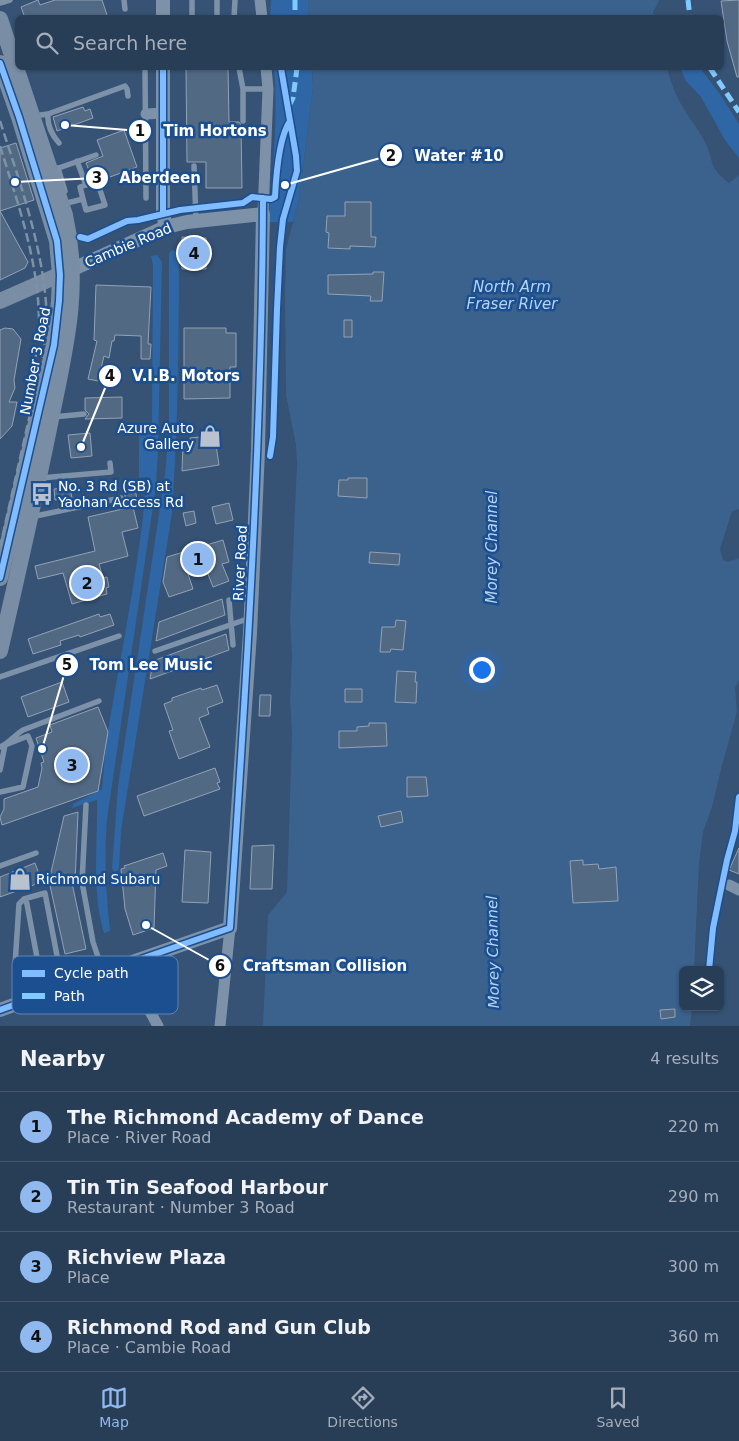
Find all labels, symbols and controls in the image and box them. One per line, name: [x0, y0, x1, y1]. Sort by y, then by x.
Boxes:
search box: [15, 15, 724, 70]
icon: search: [33, 29, 61, 57]
text: Search here: [73, 32, 187, 54]
callout: Tim Hortons: [128, 116, 276, 146]
text: 1: [135, 122, 145, 140]
text: Tim Hortons: [163, 122, 267, 140]
callout: Water #10: [379, 140, 513, 170]
text: 2: [386, 147, 396, 165]
text: Water #10: [414, 147, 504, 165]
callout: Aberdeen: [84, 163, 211, 193]
text: 3: [92, 169, 102, 187]
text: Aberdeen: [119, 169, 201, 187]
street label: Cambie Road: [82, 219, 174, 271]
pin: 4: [178, 234, 210, 272]
water label: North Arm Fraser River: [467, 278, 558, 313]
street label: Number 3 Road: [17, 306, 53, 416]
callout: V.I.B. Motors: [97, 361, 250, 391]
text: 4: [105, 367, 115, 385]
text: V.I.B. Motors: [132, 367, 240, 385]
place label: Azure Auto Gallery: [117, 420, 194, 452]
shop icon: Azure Auto Gallery: [197, 423, 223, 449]
place label: No. 3 Rd (SB) at Yaohan Access Rd: [57, 478, 184, 510]
bus stop icon: No. 3 Rd (SB) at Yaohan Access Rd: [29, 481, 55, 507]
water label: Morey Channel: [483, 490, 501, 603]
street label: River Road: [230, 525, 250, 601]
pin: 1: [182, 540, 214, 578]
pin: 2: [71, 564, 103, 602]
callout: Tom Lee Music: [55, 650, 223, 680]
text: 5: [62, 656, 72, 674]
text: Tom Lee Music: [89, 656, 213, 674]
your location: [469, 657, 495, 683]
pin: 3: [56, 746, 88, 784]
shop icon: Richmond Subaru: [7, 866, 33, 892]
place label: Richmond Subaru: [36, 871, 160, 887]
water label: Morey Channel: [483, 895, 503, 1009]
callout: Craftsman Collision: [208, 951, 417, 981]
legend: [12, 956, 178, 1014]
text: 6: [215, 957, 225, 975]
text: Craftsman Collision: [243, 957, 407, 975]
text: Cycle path: [54, 965, 129, 981]
map controls: [679, 966, 724, 1011]
button: layers: [679, 966, 724, 1011]
text: Path: [54, 988, 85, 1004]
text: Nearby: [20, 1047, 105, 1071]
text: 4 results: [650, 1049, 719, 1068]
text: The Richmond Academy of Dance: [67, 1106, 424, 1128]
text: 1: [30, 1117, 42, 1136]
text: 220 m: [668, 1117, 719, 1136]
text: Place · River Road: [67, 1128, 211, 1147]
text: Tin Tin Seafood Harbour: [67, 1176, 328, 1198]
text: 2: [30, 1187, 42, 1206]
text: 290 m: [668, 1187, 719, 1206]
text: Restaurant · Number 3 Road: [67, 1198, 295, 1217]
text: Richview Plaza: [67, 1246, 226, 1268]
text: 3: [30, 1257, 42, 1276]
text: 300 m: [668, 1257, 719, 1276]
text: Place: [67, 1268, 110, 1287]
text: Richmond Rod and Gun Club: [67, 1316, 371, 1338]
text: 4: [30, 1327, 42, 1346]
text: 360 m: [668, 1327, 719, 1346]
text: Place · Cambie Road: [67, 1338, 231, 1357]
tab: Map: [99, 1384, 129, 1430]
tab: Directions: [327, 1384, 398, 1430]
tab: Saved: [596, 1384, 640, 1430]

